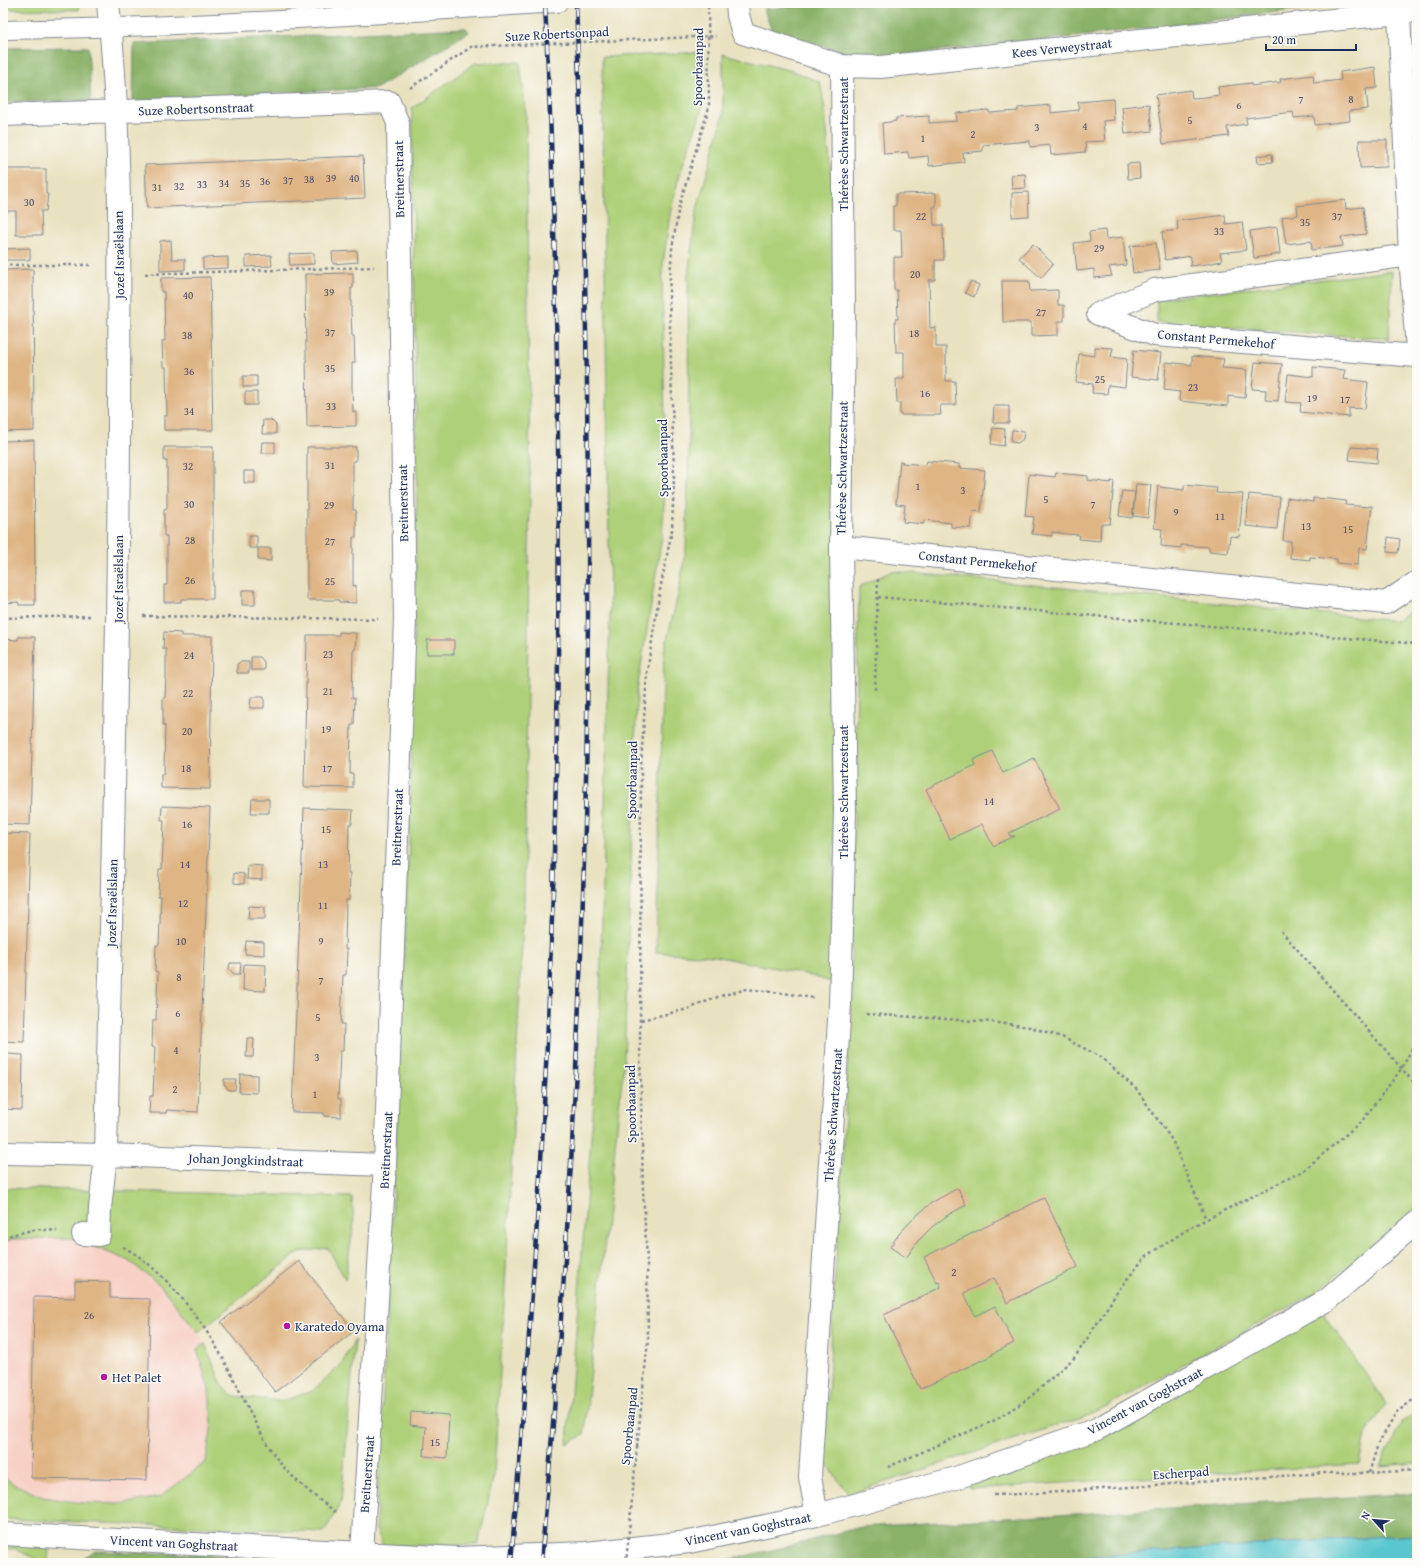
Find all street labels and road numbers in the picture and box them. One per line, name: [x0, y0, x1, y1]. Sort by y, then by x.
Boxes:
street label: Suze Robertsonpad: [505, 22, 610, 46]
street label: Spoorbaanpad: [688, 28, 708, 106]
street label: Kees Verweystraat: [1011, 33, 1113, 63]
street label: Thérèse Schwartzestraat: [834, 76, 853, 211]
street label: Suze Robertsonstraat: [138, 97, 255, 121]
street label: Breitnerstraat: [389, 140, 409, 218]
street label: Jozef Israëlslaan: [109, 210, 129, 301]
street label: Constant Permekehof: [1157, 324, 1277, 354]
street label: Thérèse Schwartzestraat: [831, 400, 853, 535]
street label: Spoorbaanpad: [653, 419, 673, 497]
street label: Breitnerstraat: [393, 464, 413, 542]
street label: Jozef Israëlslaan: [109, 534, 128, 625]
street label: Constant Permekehof: [918, 545, 1038, 577]
street label: Thérèse Schwartzestraat: [834, 724, 853, 859]
street label: Spoorbaanpad: [622, 741, 642, 819]
street label: Breitnerstraat: [386, 788, 408, 866]
street label: Jozef Israëlslaan: [102, 858, 122, 949]
street label: Thérèse Schwartzestraat: [819, 1047, 847, 1183]
street label: Spoorbaanpad: [621, 1065, 641, 1143]
street label: Breitnerstraat: [374, 1110, 398, 1189]
street label: Johan Jongkindstraat: [186, 1148, 304, 1172]
street label: Vincent van Goghstraat: [1084, 1362, 1207, 1440]
street label: Spoorbaanpad: [615, 1386, 643, 1466]
street label: Breitnerstraat: [355, 1434, 379, 1513]
street label: Escherpad: [1152, 1462, 1210, 1484]
street label: Vincent van Goghstraat: [683, 1507, 813, 1551]
street label: Vincent van Goghstraat: [109, 1530, 239, 1556]

